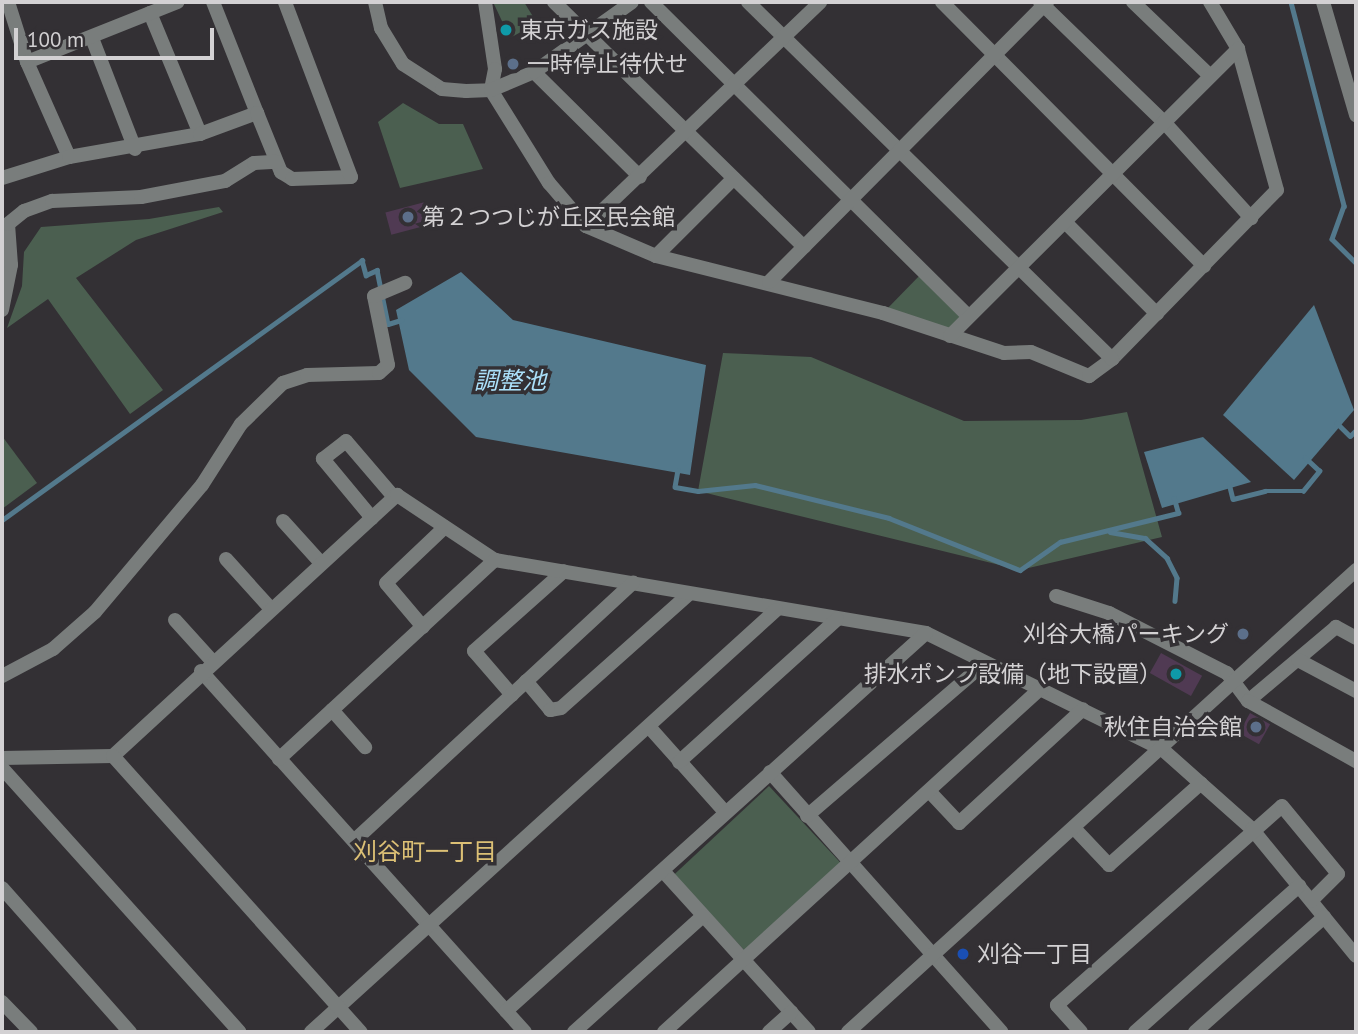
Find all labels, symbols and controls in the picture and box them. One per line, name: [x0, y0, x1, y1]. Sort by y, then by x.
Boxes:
scale bar: [18, 14, 217, 58]
place label: 東京ガス施設: [520, 16, 658, 44]
marker: 東京ガス施設: [498, 22, 514, 38]
text: 100 m: [27, 26, 84, 53]
place label: 一時停止待伏せ: [527, 50, 688, 78]
marker: 一時停止待伏せ: [505, 56, 521, 72]
place label: 第２つつじが丘区民会館: [422, 203, 675, 231]
marker: 第２つつじが丘区民会館: [400, 209, 416, 225]
water label: 調整池: [474, 367, 546, 395]
place label: 刈谷大橋パーキング: [1022, 620, 1229, 648]
marker: 刈谷大橋パーキング: [1235, 626, 1251, 642]
place label: 排水ポンプ設備（地下設置）: [863, 660, 1162, 688]
marker: 排水ポンプ設備（地下設置）: [1168, 666, 1184, 682]
place label: 秋住自治会館: [1104, 713, 1242, 741]
marker: 秋住自治会館: [1248, 719, 1264, 735]
district label: 刈谷町一丁目: [353, 838, 497, 866]
place label: 刈谷一丁目: [977, 940, 1092, 968]
marker: 刈谷一丁目: [955, 946, 971, 962]

